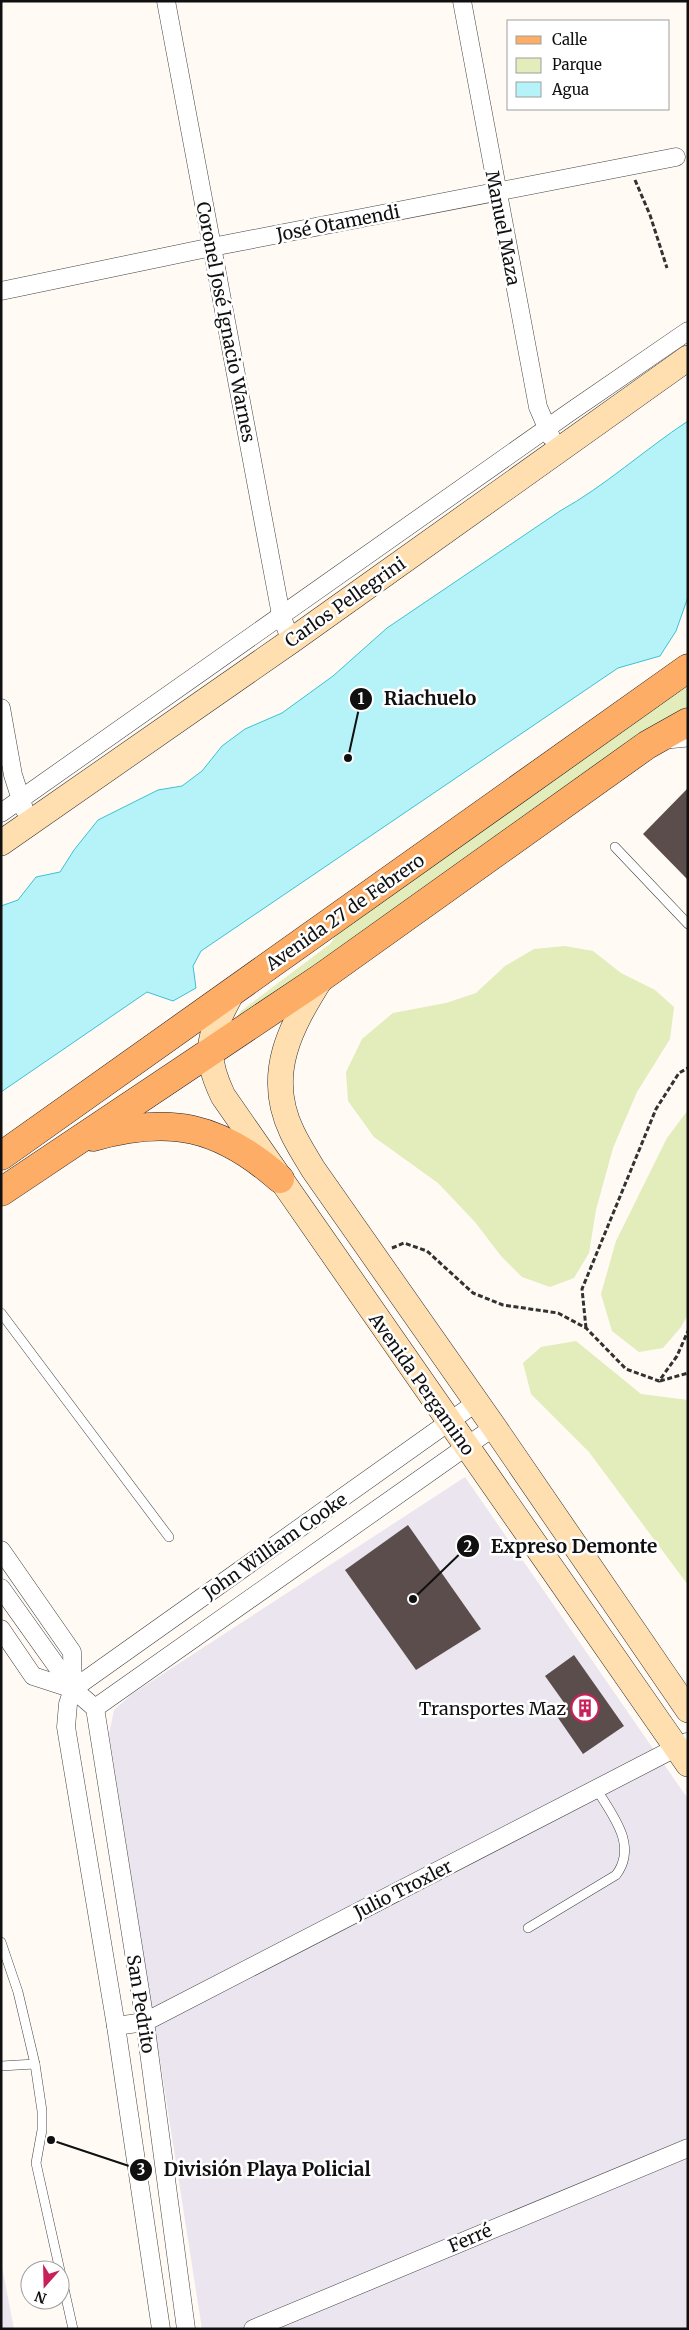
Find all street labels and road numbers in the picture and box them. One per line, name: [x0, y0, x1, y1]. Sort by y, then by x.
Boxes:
street label: Manuel Maza: [481, 169, 525, 288]
street label: Coronel José Ignacio Warnes: [191, 200, 261, 444]
street label: José Otamendi: [273, 200, 402, 246]
street label: Carlos Pellegrini: [280, 552, 410, 652]
street label: Avenida 27 de Febrero: [260, 849, 429, 976]
street label: Avenida Pergamino: [364, 1308, 480, 1460]
street label: John William Cooke: [198, 1488, 351, 1605]
street label: Julio Troxler: [349, 1854, 456, 1924]
street label: San Pedrito: [122, 1953, 160, 2055]
street label: Ferré: [445, 2219, 495, 2257]

